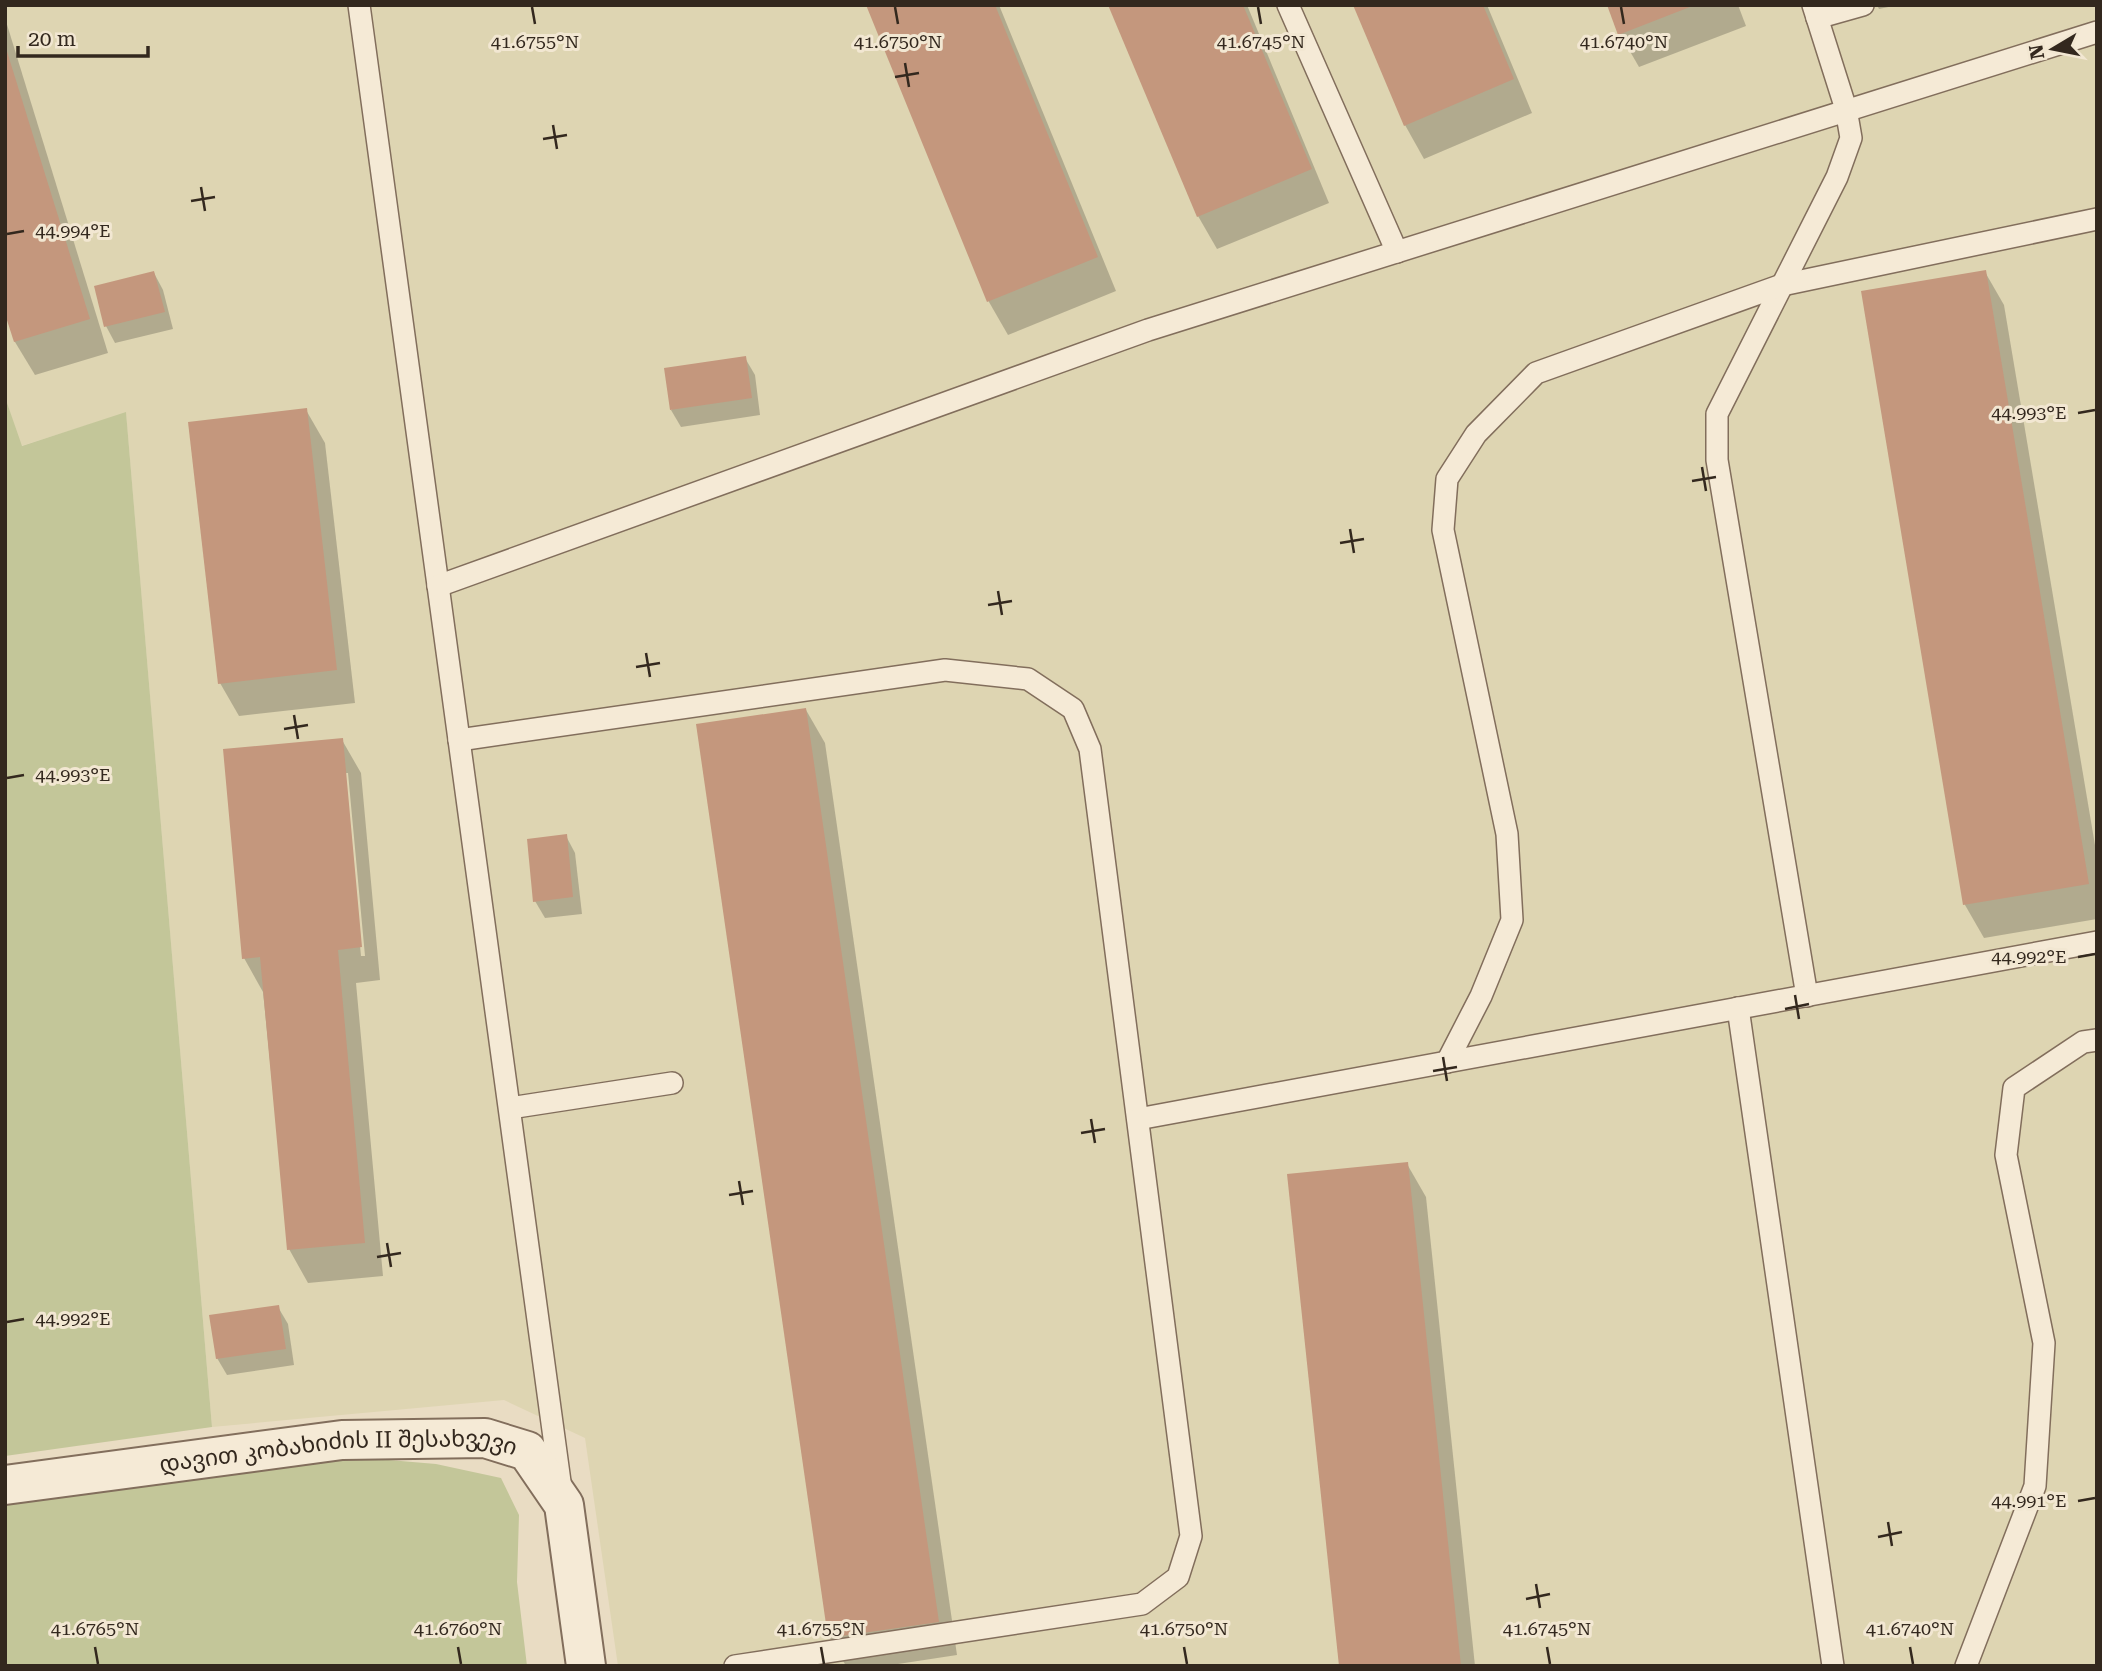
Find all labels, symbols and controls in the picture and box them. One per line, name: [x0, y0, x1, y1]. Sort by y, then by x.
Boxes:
scale bar: [18, 14, 147, 58]
north arrow: [2018, 14, 2088, 84]
text: 20 m: [28, 27, 76, 51]
text: 41.6755°N: [491, 31, 579, 52]
text: 41.6750°N: [854, 31, 942, 52]
text: 41.6745°N: [1217, 31, 1305, 52]
text: 41.6740°N: [1580, 31, 1668, 52]
text: N: [2024, 42, 2049, 61]
text: 44.994°E: [35, 220, 111, 241]
text: 44.993°E: [1991, 402, 2067, 423]
text: 44.993°E: [35, 764, 111, 785]
text: 44.992°E: [1991, 946, 2067, 967]
text: 44.992°E: [35, 1308, 111, 1329]
street label: დავით კობახიძის II შესახვევი: [158, 1424, 521, 1478]
text: 44.991°E: [1991, 1490, 2067, 1511]
text: 41.6765°N: [51, 1618, 139, 1639]
text: 41.6760°N: [414, 1618, 502, 1639]
text: 41.6755°N: [777, 1618, 865, 1639]
text: 41.6750°N: [1140, 1618, 1228, 1639]
text: 41.6745°N: [1503, 1618, 1591, 1639]
text: 41.6740°N: [1866, 1618, 1954, 1639]

